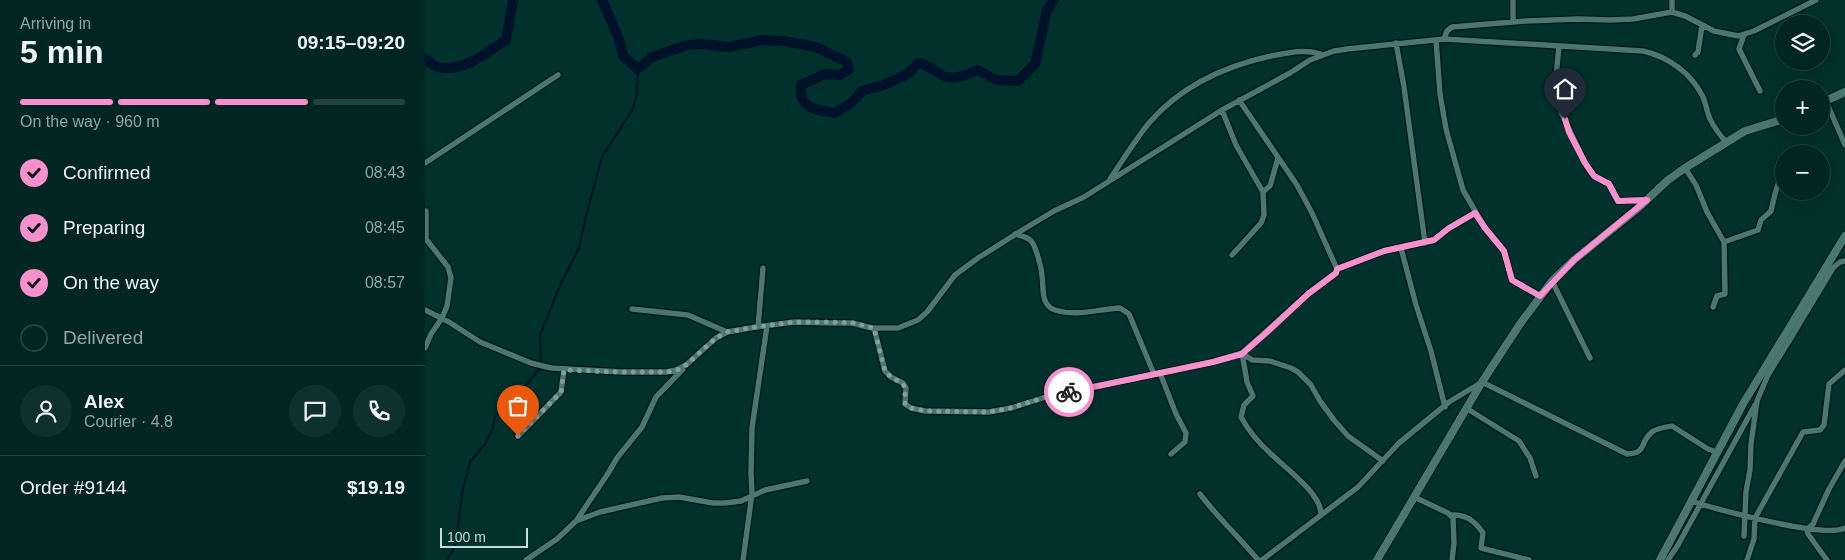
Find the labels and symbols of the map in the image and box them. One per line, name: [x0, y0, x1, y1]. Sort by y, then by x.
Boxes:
pin: [1544, 68, 1586, 119]
courier: [1044, 367, 1094, 417]
pin: [497, 385, 539, 436]
scale bar: [440, 525, 527, 548]

